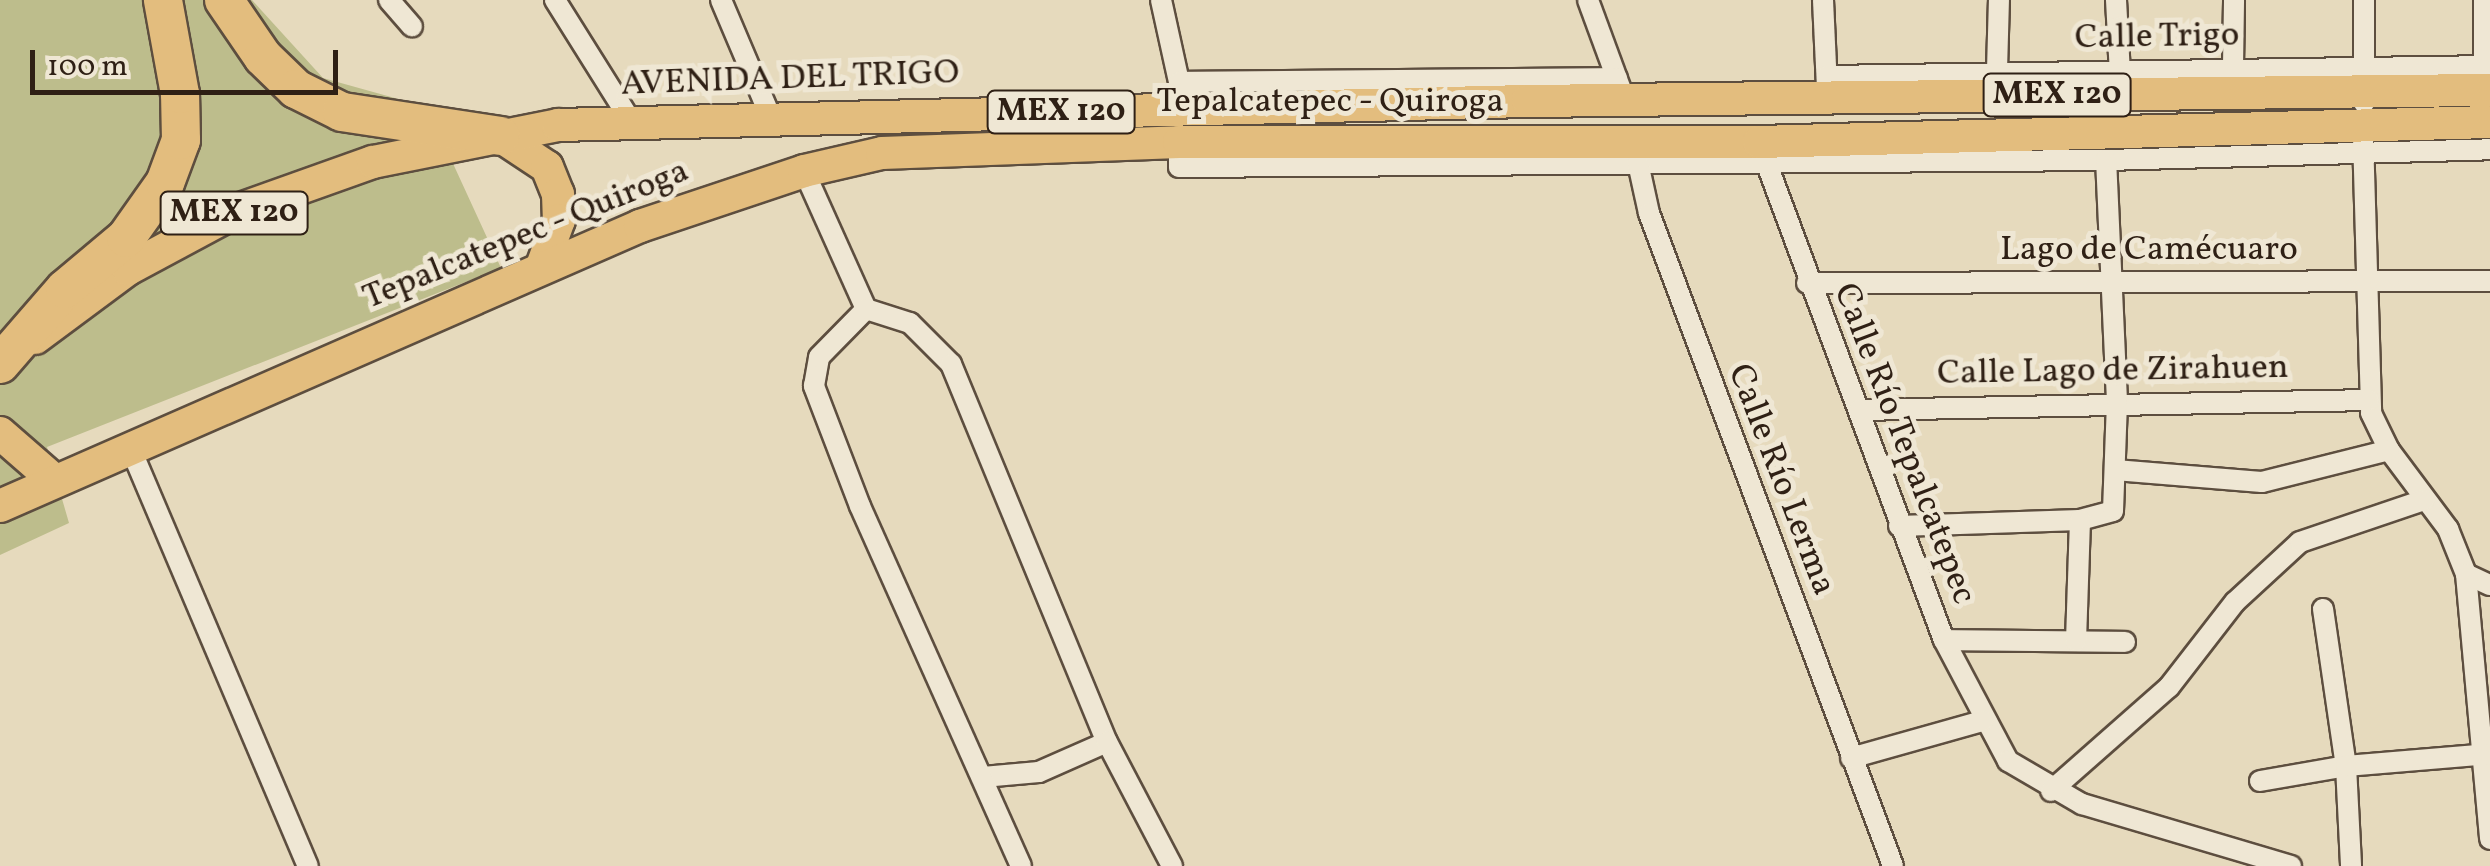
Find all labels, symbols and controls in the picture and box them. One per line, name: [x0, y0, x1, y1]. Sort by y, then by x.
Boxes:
street label: Calle Trigo: [2074, 15, 2240, 59]
scale bar: [35, 30, 342, 92]
text: 100 m: [47, 46, 128, 88]
street label: AVENIDA DEL TRIGO: [620, 52, 960, 106]
road number: MEX 120: [1982, 68, 2132, 122]
street label: Tepalcatepec - Quiroga: [1155, 81, 1505, 123]
road number: MEX 120: [986, 85, 1136, 139]
street label: Tepalcatepec - Quiroga: [356, 150, 696, 320]
road number: MEX 120: [159, 186, 309, 240]
street label: Lago de Camécuaro: [2000, 229, 2298, 271]
street label: Calle Río Tepalcatepec: [1823, 277, 1985, 611]
street label: Calle Lago de Zirahuen: [1937, 347, 2289, 395]
street label: Calle Río Lerma: [1718, 359, 1844, 601]

